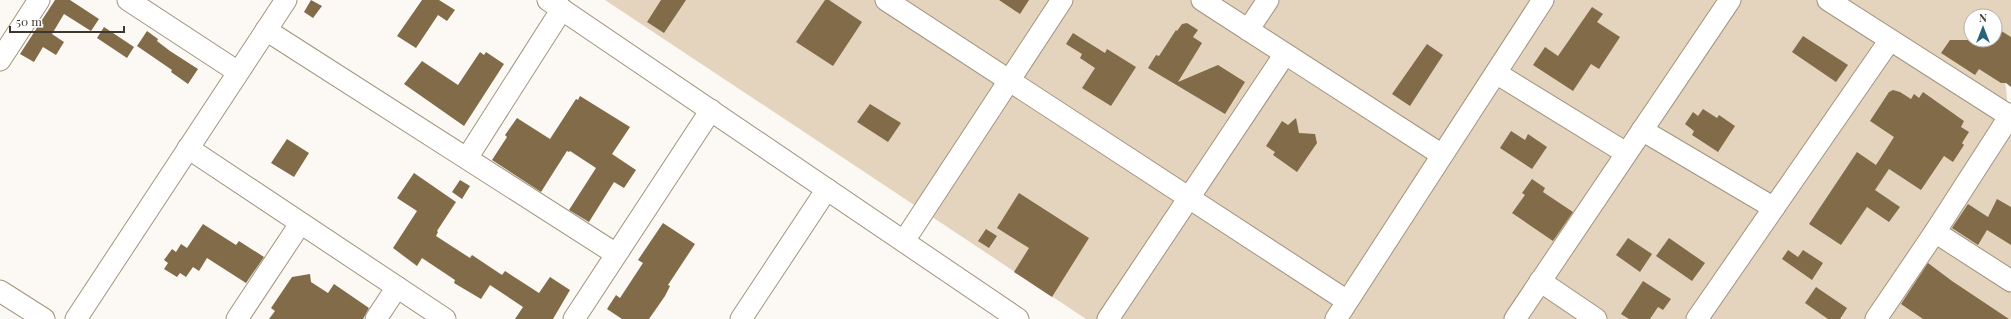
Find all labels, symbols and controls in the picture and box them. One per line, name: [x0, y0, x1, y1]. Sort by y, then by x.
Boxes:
scale bar: [10, 8, 124, 34]
north arrow: [1963, 8, 2003, 48]
text: N: [1979, 10, 1987, 25]
text: 50 m: [16, 13, 42, 29]

